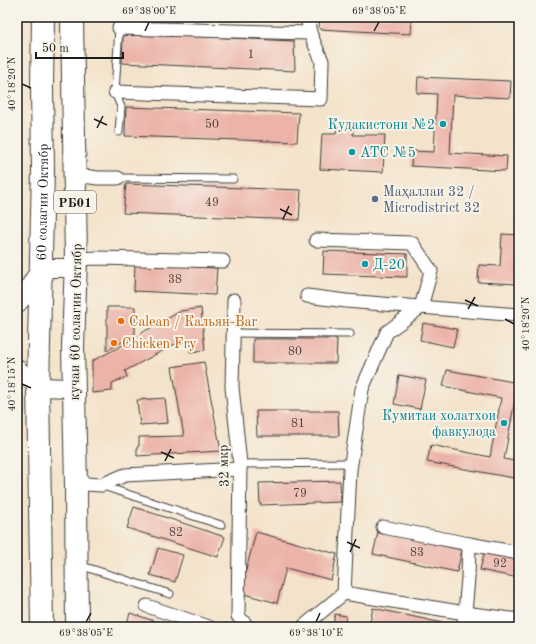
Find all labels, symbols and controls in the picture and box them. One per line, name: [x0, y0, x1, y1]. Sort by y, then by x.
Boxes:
text: 69°38'00"E: [122, 6, 176, 16]
text: 69°38'05"E: [352, 6, 406, 16]
scale bar: [36, 34, 123, 60]
text: 50 m: [42, 42, 69, 55]
house number: 1: [248, 49, 254, 61]
text: 40°18'20"N: [7, 56, 17, 111]
house number: 50: [205, 118, 219, 131]
place label: Кудакистони №2: [328, 118, 435, 132]
marker: Кудакистони №2: [438, 119, 448, 129]
street label: 60 солагии Октябр: [35, 143, 51, 261]
place label: АТС №5: [360, 146, 416, 160]
marker: АТС №5: [347, 147, 357, 157]
place label: Маҳаллаи 32 / Microdistrict 32: [383, 185, 480, 215]
road number: РБ01: [54, 191, 96, 213]
marker: Маҳаллаи 32 / Microdistrict 32: [370, 194, 380, 204]
house number: 49: [205, 197, 219, 209]
street label: кучаи 60 солагии Октябр: [68, 243, 84, 401]
place label: Д-20: [373, 258, 405, 272]
marker: Д-20: [360, 259, 370, 269]
house number: 38: [168, 274, 182, 286]
text: 40°18'20"N: [521, 296, 531, 351]
place label: Calean / Кальян-Bar: [129, 315, 258, 329]
marker: Calean / Кальян-Bar: [116, 316, 126, 326]
place label: Chicken Fry: [122, 337, 197, 351]
marker: Chicken Fry: [109, 338, 119, 348]
house number: 80: [288, 346, 302, 358]
text: 40°18'15"N: [7, 356, 17, 411]
place label: Кумитаи холатхои фавкулода: [382, 409, 496, 440]
house number: 81: [291, 418, 305, 430]
marker: Кумитаи холатхои фавкулода: [499, 418, 509, 428]
street label: 32 мкр: [216, 444, 232, 487]
house number: 79: [293, 488, 307, 500]
house number: 82: [169, 527, 183, 539]
house number: 83: [410, 547, 424, 559]
house number: 92: [493, 558, 507, 570]
text: 69°38'05"E: [59, 628, 113, 638]
text: 69°38'10"E: [289, 628, 343, 638]

